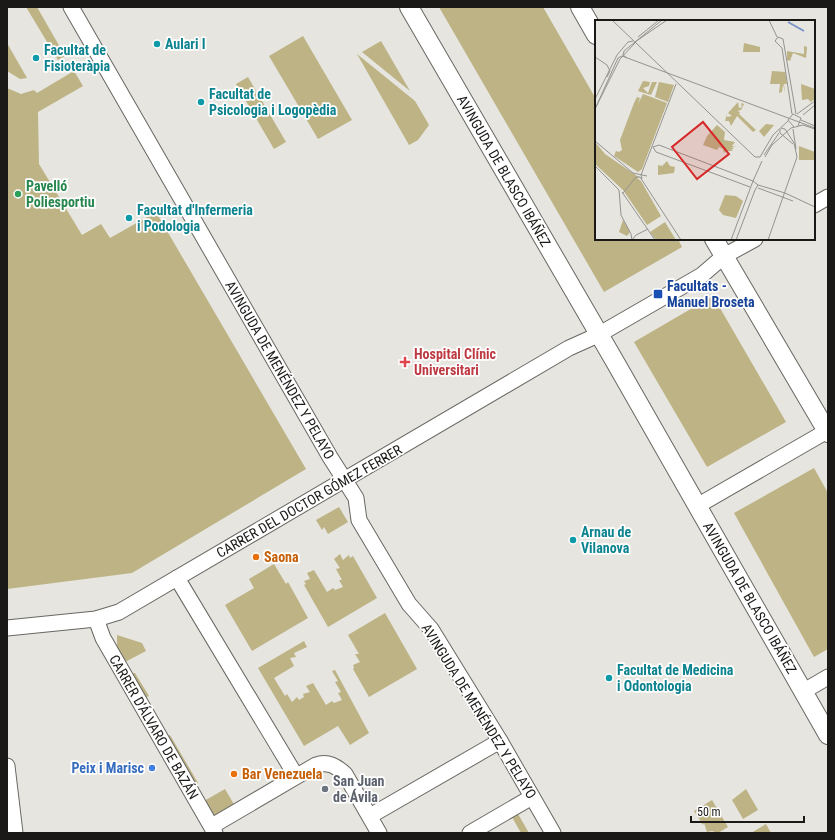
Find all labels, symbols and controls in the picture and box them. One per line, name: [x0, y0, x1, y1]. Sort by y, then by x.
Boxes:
inset map: [595, 20, 815, 240]
place label: Aulari I: [165, 36, 205, 52]
marker: Aulari I: [152, 39, 162, 49]
place label: Facultat de Fisioteràpia: [44, 42, 111, 74]
marker: Facultat de Fisioteràpia: [31, 53, 41, 63]
place label: Facultat de Psicologia i Logopèdia: [209, 86, 337, 118]
street label: AVINGUDA DE BLASCO IBÁÑEZ: [454, 92, 555, 250]
marker: Facultat de Psicologia i Logopèdia: [196, 97, 206, 107]
place label: Pavelló Poliesportiu: [26, 178, 95, 210]
marker: Pavelló Poliesportiu: [13, 189, 23, 199]
place label: Facultat d'Infermeria i Podologia: [137, 202, 253, 234]
marker: Facultat d'Infermeria i Podologia: [124, 213, 134, 223]
street label: AVINGUDA DE MENÉNDEZ Y PELAYO: [222, 277, 339, 462]
place label: Facultats - Manuel Broseta: [667, 278, 755, 310]
marker: Facultats - Manuel Broseta: [652, 288, 664, 300]
place label: Hospital Clínic Universitari: [414, 346, 497, 378]
marker: Hospital Clínic Universitari: [399, 356, 411, 368]
street label: CARRER DEL DOCTOR GÓMEZ FERRER: [213, 440, 405, 561]
street label: AVINGUDA DE BLASCO IBÁÑEZ: [700, 519, 801, 677]
place label: Arnau de Vilanova: [581, 524, 632, 556]
marker: Arnau de Vilanova: [568, 535, 578, 545]
place label: Saona: [264, 549, 299, 565]
marker: Saona: [251, 552, 261, 562]
street label: AVINGUDA DE MENÉNDEZ Y PELAYO: [418, 620, 541, 801]
street label: CARRER D'ÁLVARO DE BAZÁN: [106, 651, 203, 802]
place label: Facultat de Medicina i Odontologia: [617, 662, 734, 694]
marker: Facultat de Medicina i Odontologia: [604, 673, 614, 683]
place label: Peix i Marisc: [71, 760, 145, 776]
marker: Peix i Marisc: [147, 763, 157, 773]
place label: Bar Venezuela: [242, 766, 323, 782]
marker: Bar Venezuela: [229, 769, 239, 779]
place label: San Juan de Ávila: [333, 773, 385, 805]
marker: San Juan de Ávila: [320, 784, 330, 794]
scale bar: [691, 798, 804, 824]
text: 50 m: [697, 805, 721, 819]

